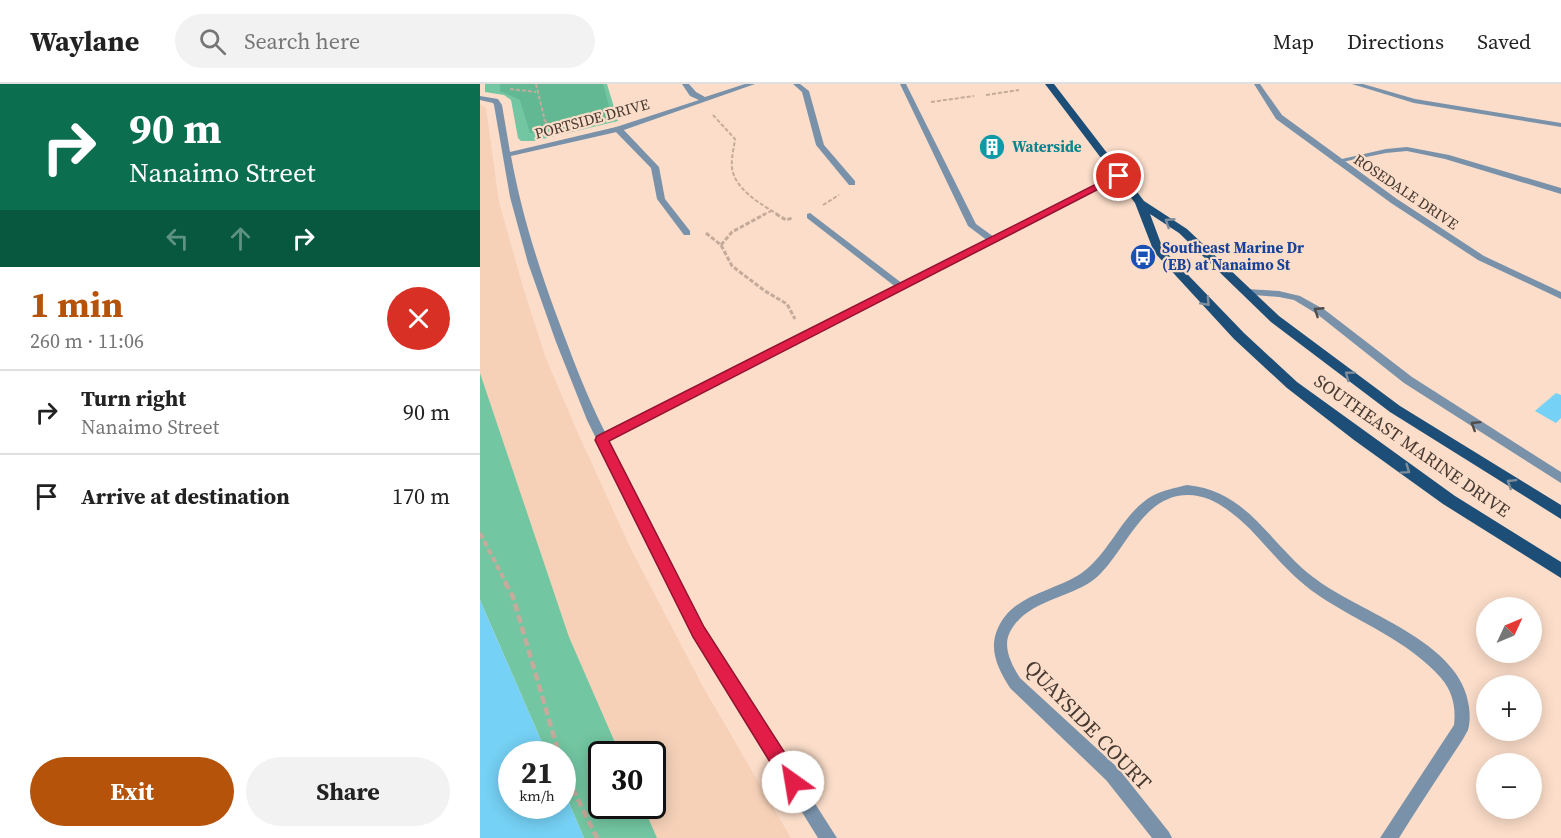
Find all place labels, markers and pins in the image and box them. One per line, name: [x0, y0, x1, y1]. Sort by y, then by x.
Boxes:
building icon: Waterside: [977, 132, 1007, 162]
place label: Waterside: [1012, 136, 1082, 157]
pin: [1093, 150, 1144, 201]
place label: Southeast Marine Dr (EB) at Nanaimo St: [1162, 237, 1304, 275]
bus stop icon: Southeast Marine Dr (EB) at Nanaimo St: [1128, 242, 1158, 272]

